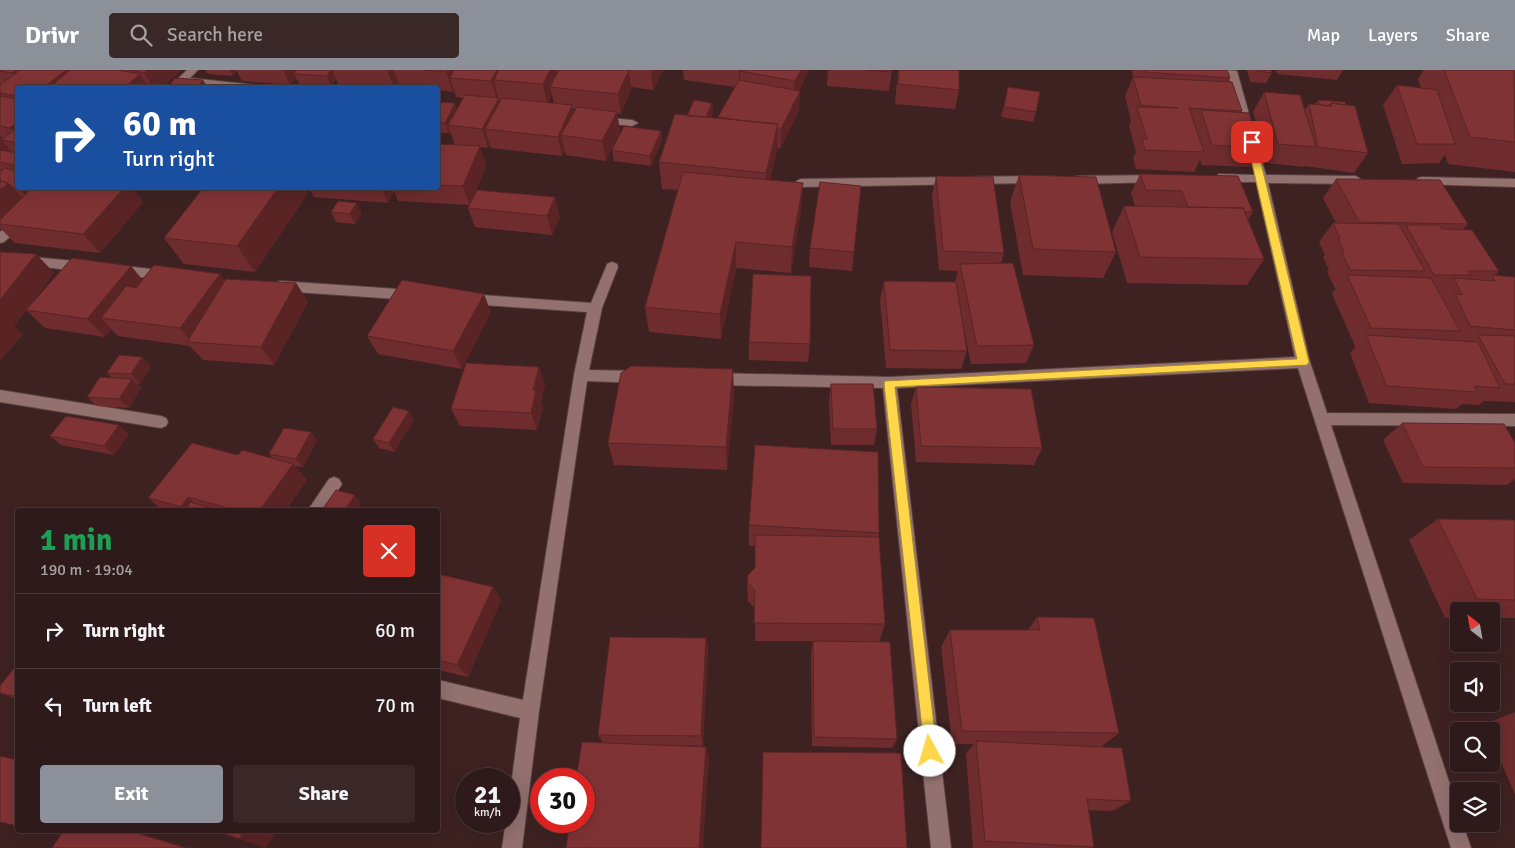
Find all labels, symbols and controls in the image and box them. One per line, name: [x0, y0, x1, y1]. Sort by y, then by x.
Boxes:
search box: [109, 13, 459, 58]
text: Drivr: [25, 20, 79, 50]
icon: search: [127, 21, 155, 49]
text: Search here: [167, 23, 263, 47]
text: Map: [1307, 24, 1340, 46]
text: Layers: [1368, 24, 1418, 46]
text: Share: [1446, 24, 1490, 46]
text: 60 m: [123, 102, 197, 145]
icon: right: [40, 105, 105, 170]
pin: [1231, 121, 1273, 163]
icon: arrive: [1238, 128, 1266, 156]
text: Turn right: [123, 145, 215, 172]
text: 1 min: [40, 522, 112, 559]
button: close: [363, 525, 415, 577]
text: 190 m · 19:04: [40, 560, 133, 580]
north arrow: [1450, 602, 1500, 652]
map controls: [1450, 602, 1500, 832]
icon: right: [40, 617, 68, 645]
text: Turn right: [83, 619, 165, 643]
text: 60 m: [375, 619, 415, 643]
button: sound: [1450, 662, 1500, 712]
icon: left: [40, 692, 68, 720]
text: Turn left: [83, 694, 152, 718]
text: 70 m: [375, 694, 415, 718]
button: search: [1450, 722, 1500, 772]
position arrow: [903, 724, 955, 776]
button: Exit: [40, 765, 223, 823]
button: Share: [233, 765, 415, 823]
speed limit sign: 30: [530, 768, 595, 833]
text: 21: [474, 779, 501, 810]
button: layers: [1450, 782, 1500, 832]
text: km/h: [474, 805, 501, 820]

